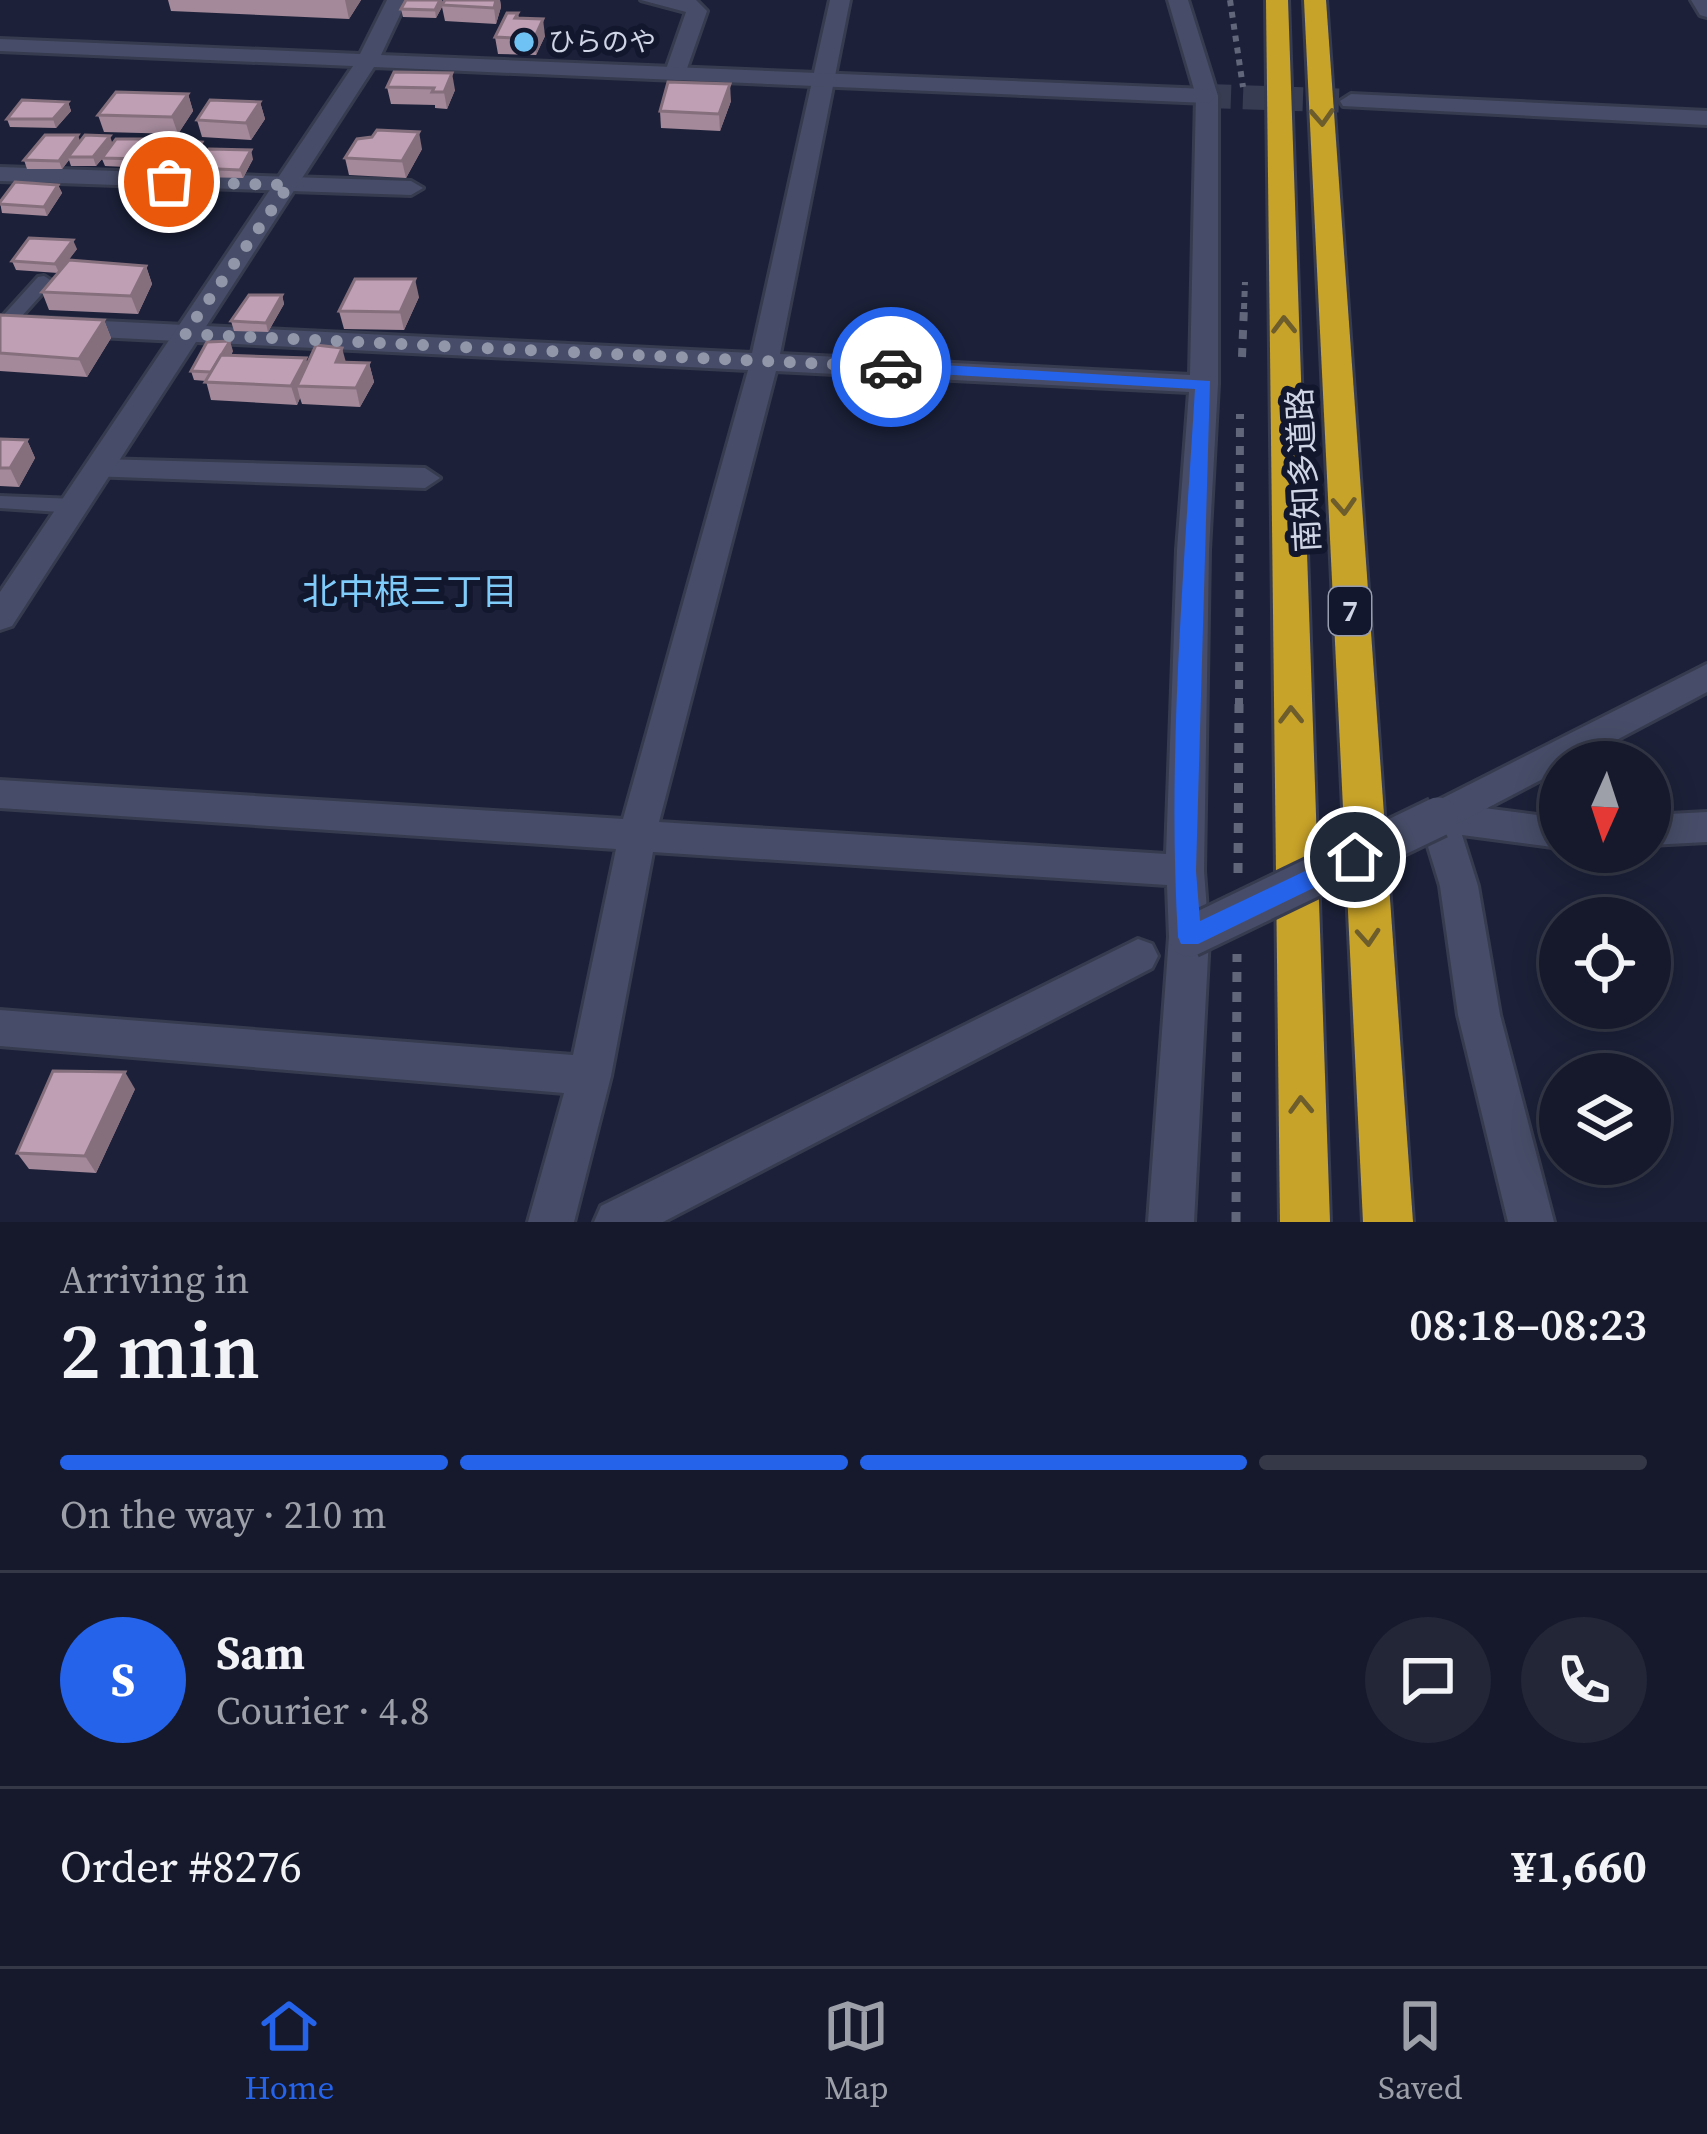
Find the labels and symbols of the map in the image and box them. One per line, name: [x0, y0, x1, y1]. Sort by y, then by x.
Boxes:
place label: ひらのや: [548, 23, 656, 60]
marker: ひらのや: [511, 29, 537, 55]
one-way arrow: [1309, 108, 1335, 127]
pin: [118, 131, 220, 233]
courier: [831, 307, 951, 427]
one-way arrow: [1271, 315, 1297, 334]
street label: 南知多道路: [1277, 386, 1330, 554]
one-way arrow: [1331, 497, 1357, 516]
district label: 北中根三丁目: [302, 567, 518, 616]
road number: 7: [1329, 587, 1371, 635]
one-way arrow: [1279, 705, 1305, 724]
north arrow: [1539, 741, 1671, 873]
pin: [1304, 806, 1406, 908]
one-way arrow: [1355, 928, 1381, 947]
one-way arrow: [1289, 1095, 1315, 1114]

